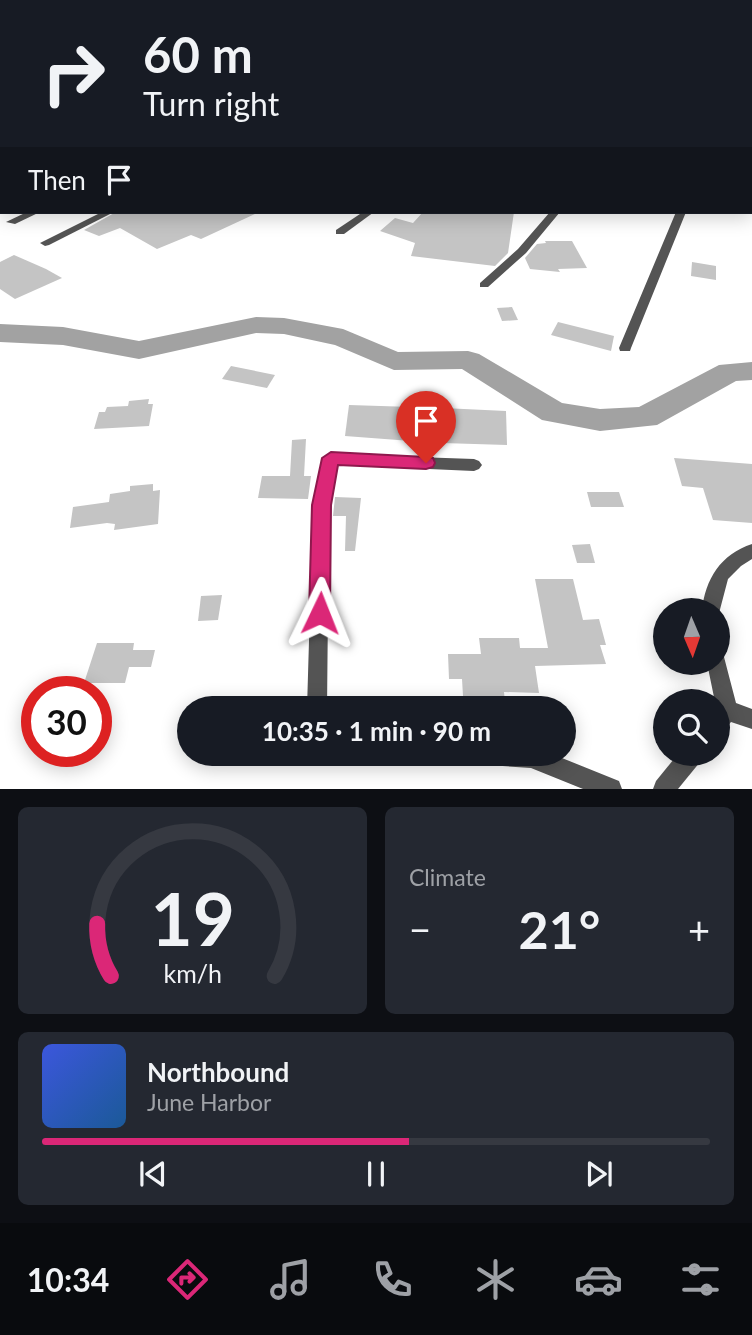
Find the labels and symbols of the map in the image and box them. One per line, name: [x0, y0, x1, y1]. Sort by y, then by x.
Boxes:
pin: [396, 391, 456, 463]
position arrow: [283, 576, 357, 650]
north arrow: [653, 598, 730, 676]
speed limit sign: 30: [21, 676, 112, 767]

